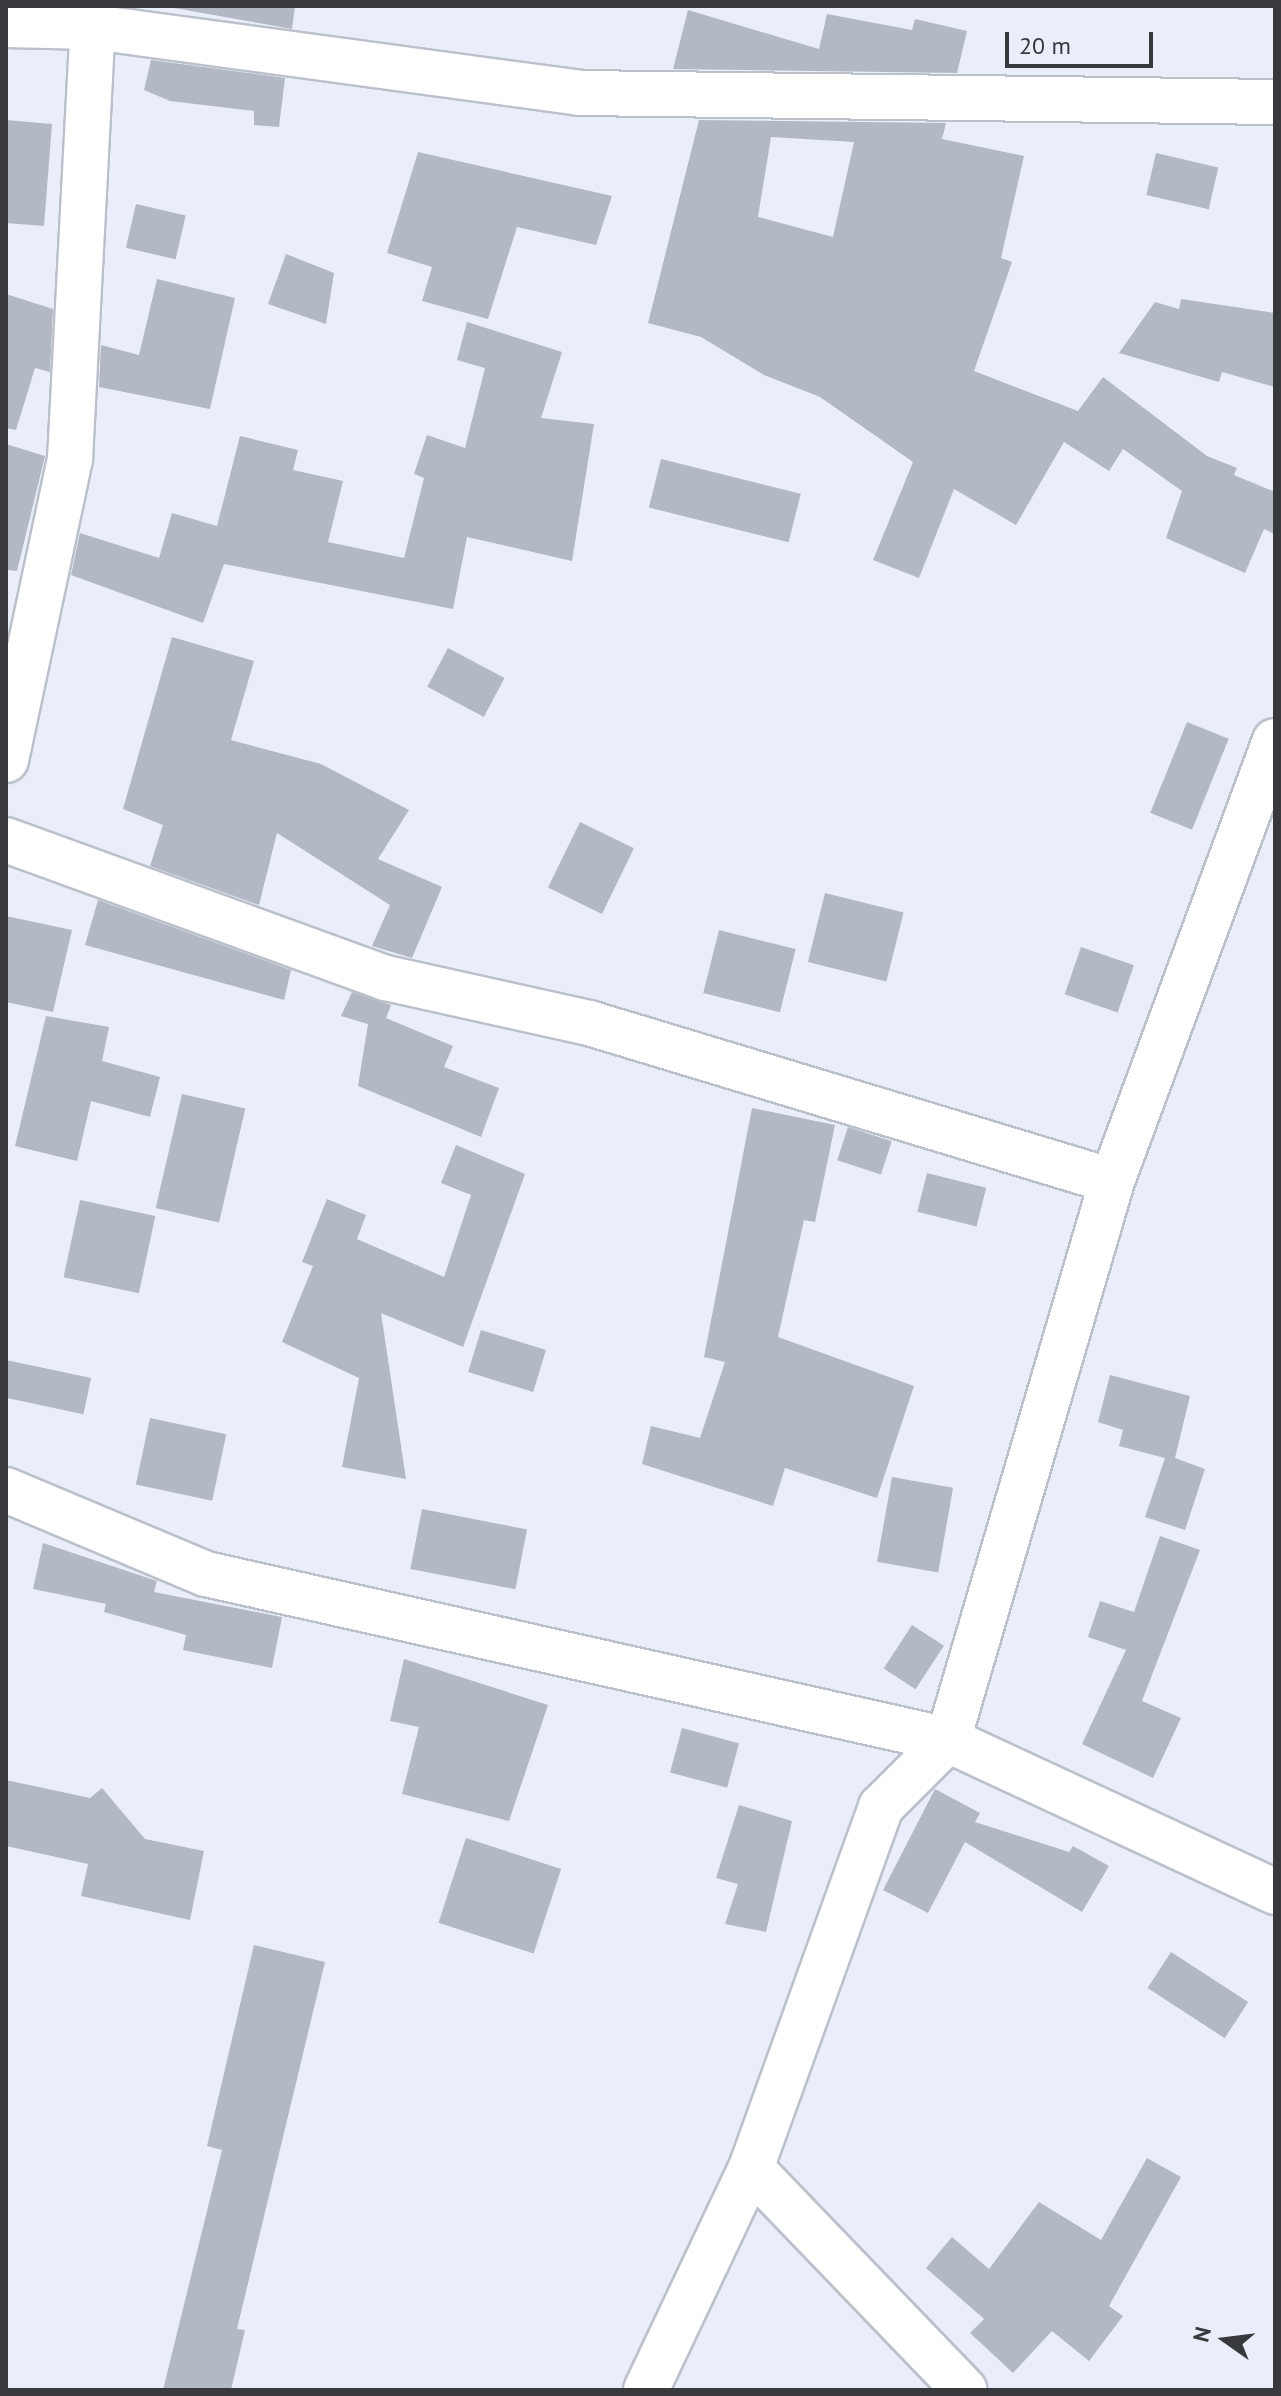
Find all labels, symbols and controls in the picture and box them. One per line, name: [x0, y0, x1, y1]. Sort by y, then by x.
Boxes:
scale bar: [1009, 16, 1157, 66]
text: 20 m: [1019, 30, 1071, 61]
north arrow: [1185, 2300, 1265, 2380]
text: N: [1186, 2324, 1217, 2345]

